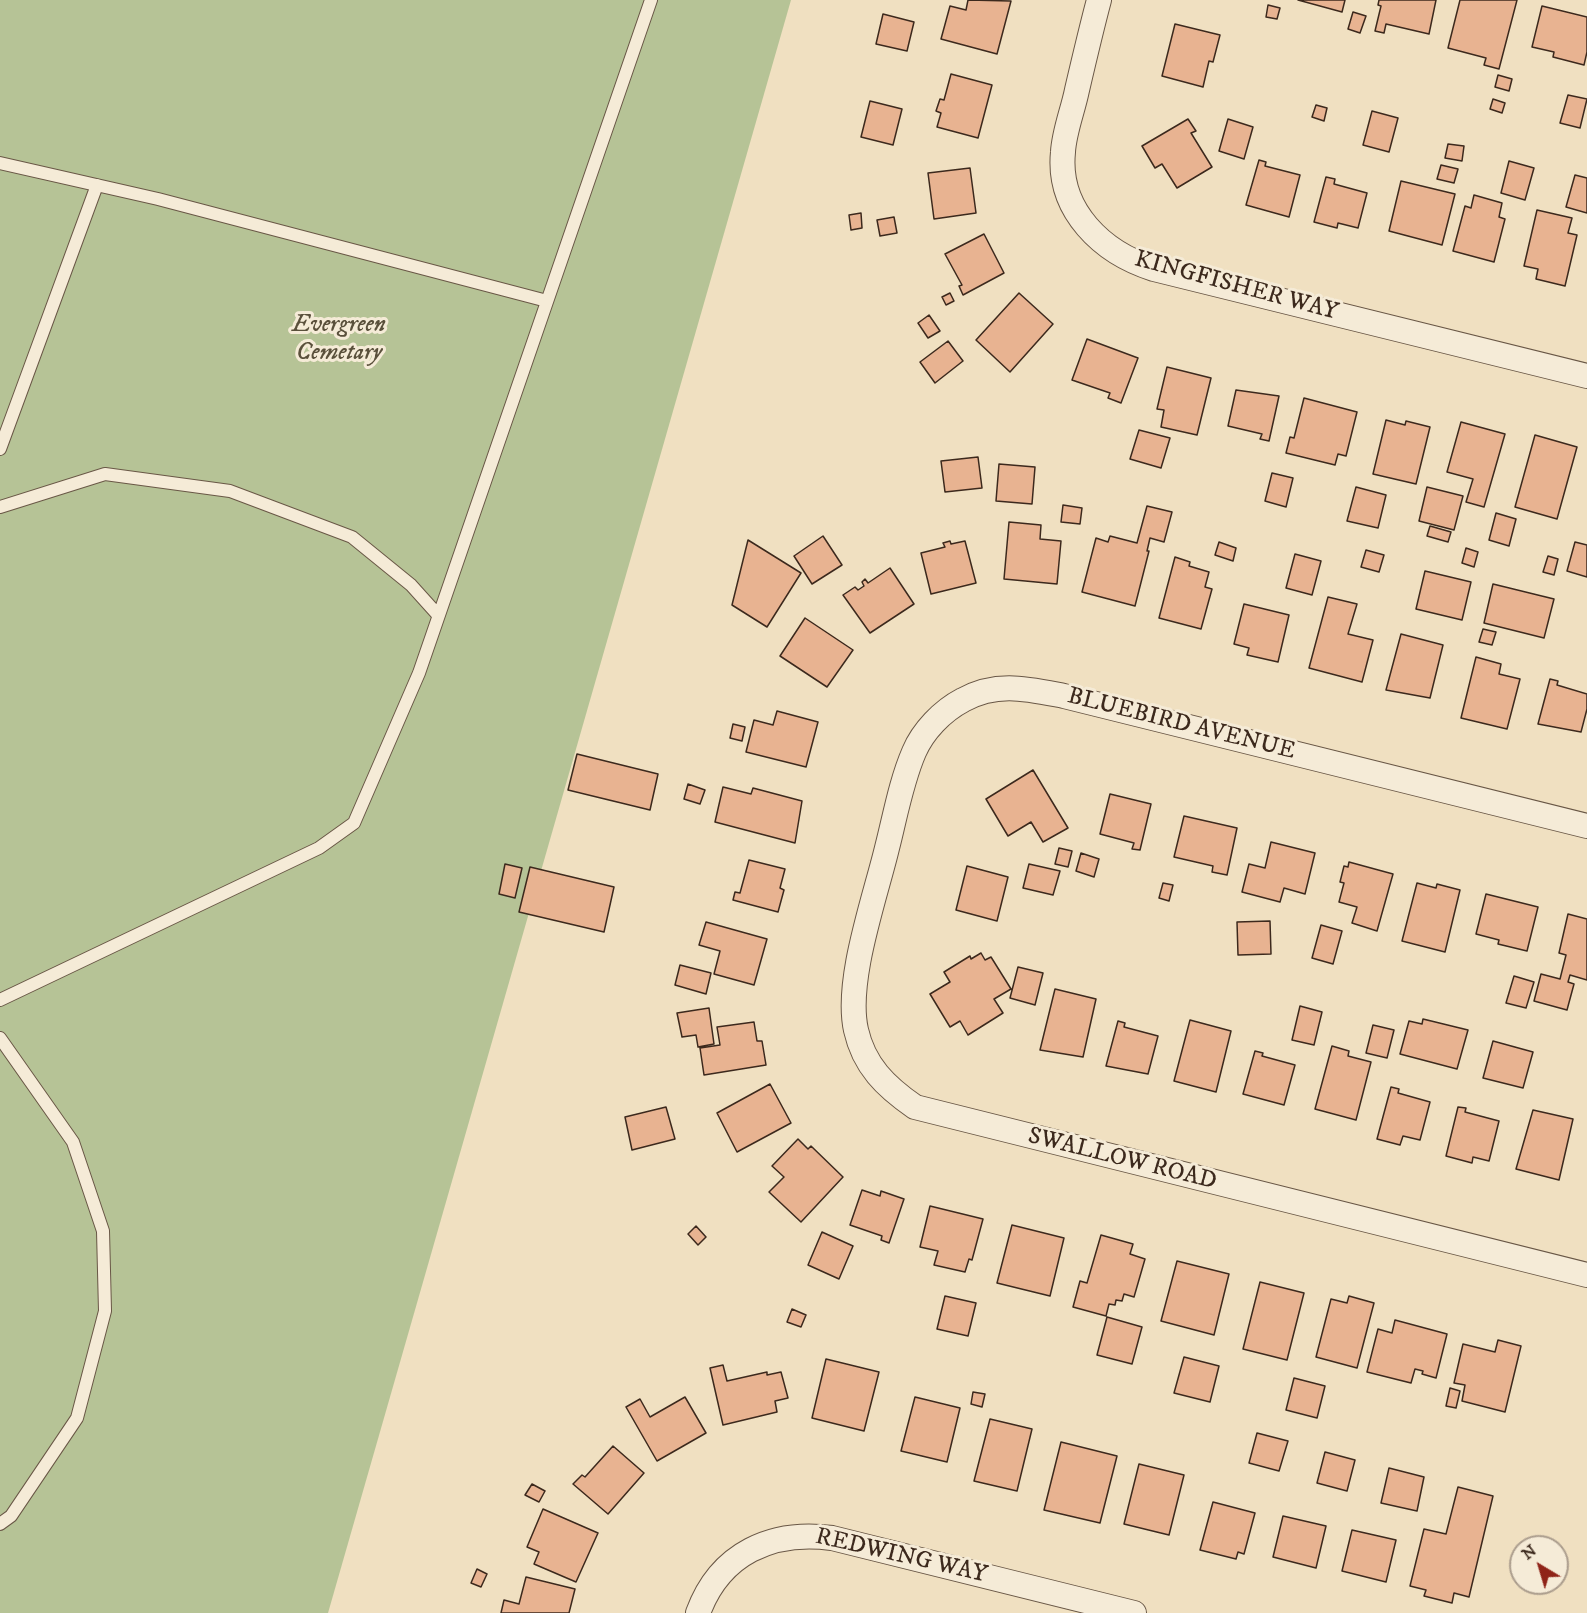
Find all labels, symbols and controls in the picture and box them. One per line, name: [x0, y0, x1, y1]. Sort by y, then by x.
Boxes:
street label: KINGFISHER WAY: [1131, 246, 1341, 328]
park label: Evergreen Cemetary: [292, 312, 386, 368]
street label: BLUEBIRD AVENUE: [1064, 683, 1298, 767]
street label: SWALLOW ROAD: [1025, 1123, 1219, 1197]
street label: REDWING WAY: [812, 1523, 990, 1591]
north arrow: [1509, 1535, 1569, 1595]
text: N: [1518, 1540, 1540, 1564]

